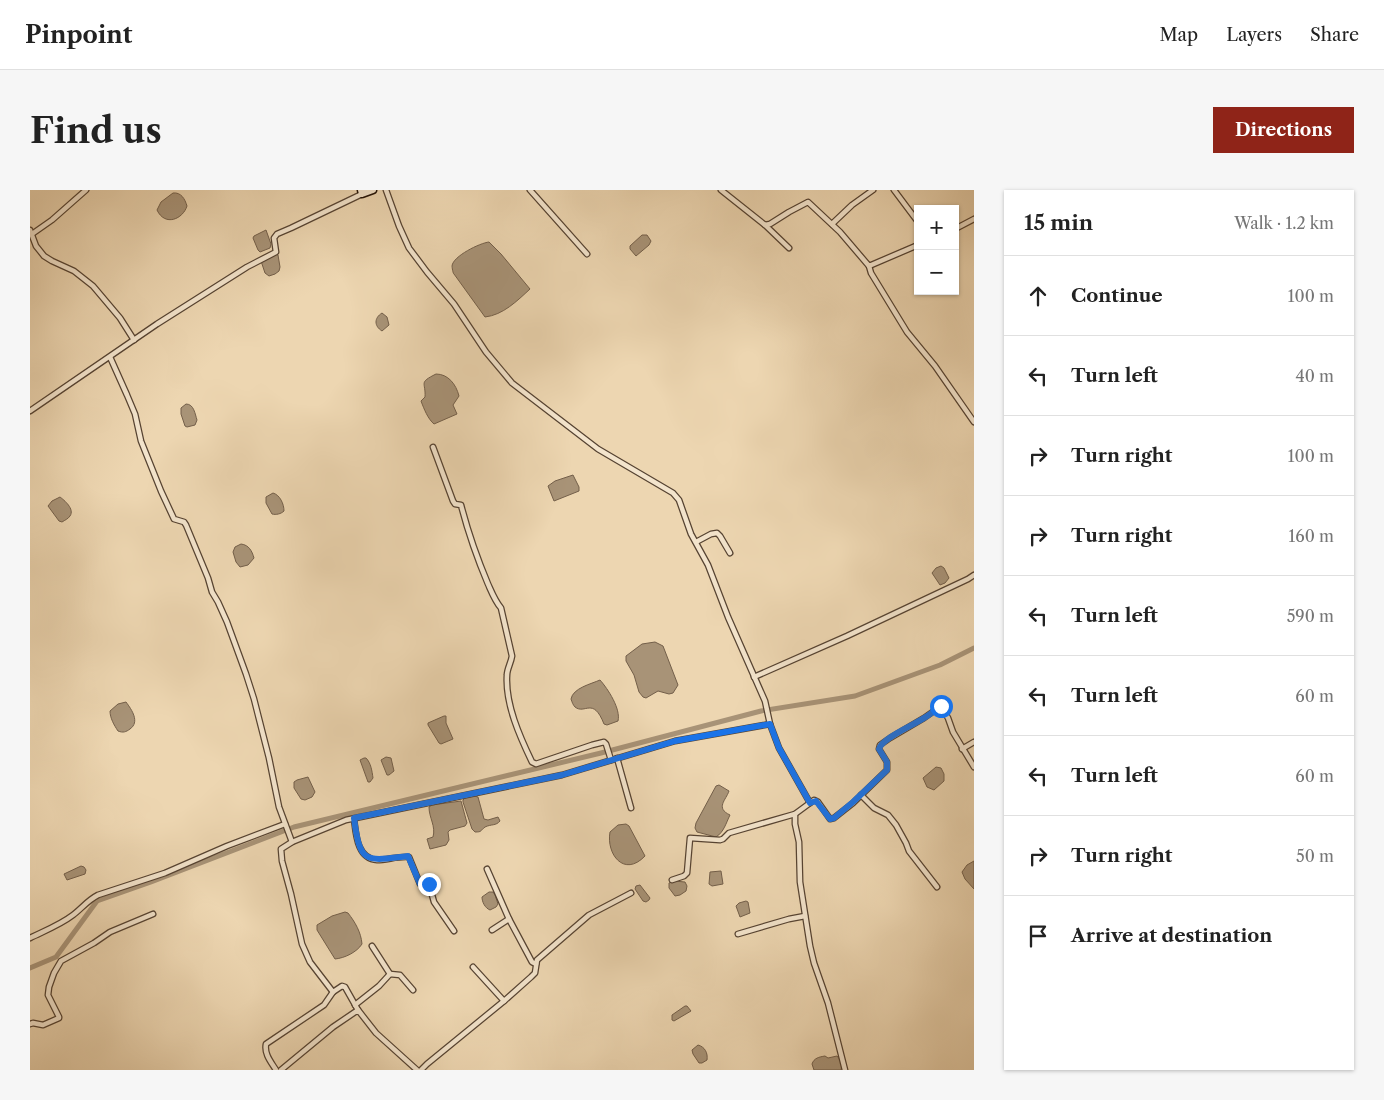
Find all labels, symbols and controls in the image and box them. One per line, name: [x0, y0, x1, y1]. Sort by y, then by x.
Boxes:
text: Pinpoint: [25, 20, 132, 49]
text: Map: [1160, 24, 1198, 46]
text: Layers: [1226, 24, 1282, 46]
text: Share: [1310, 24, 1359, 46]
button: Directions: [1213, 107, 1354, 153]
text: Find us: [30, 109, 162, 152]
map controls: [914, 205, 959, 295]
button: +: [914, 205, 959, 250]
text: 15 min: [1024, 210, 1093, 235]
text: Walk · 1.2 km: [1234, 213, 1334, 233]
button: −: [914, 250, 959, 295]
icon: ahead: [1024, 282, 1052, 310]
text: Continue: [1071, 284, 1163, 307]
text: 100 m: [1288, 286, 1334, 306]
icon: left: [1024, 362, 1052, 390]
text: Turn left: [1071, 364, 1158, 387]
text: 40 m: [1295, 366, 1334, 386]
icon: right: [1024, 442, 1052, 470]
text: Turn right: [1071, 444, 1172, 467]
text: 100 m: [1288, 446, 1334, 466]
icon: right: [1024, 522, 1052, 550]
text: Turn right: [1071, 524, 1172, 547]
text: 160 m: [1289, 526, 1334, 546]
icon: left: [1024, 602, 1052, 630]
text: Turn left: [1071, 604, 1158, 627]
text: 590 m: [1287, 606, 1334, 626]
icon: left: [1024, 682, 1052, 710]
text: Turn left: [1071, 684, 1158, 707]
text: 60 m: [1295, 686, 1334, 706]
route start: [930, 695, 953, 718]
icon: left: [1024, 762, 1052, 790]
text: Turn left: [1071, 764, 1158, 787]
text: 60 m: [1295, 766, 1334, 786]
icon: right: [1024, 842, 1052, 870]
text: Turn right: [1071, 844, 1172, 867]
text: 50 m: [1296, 846, 1334, 866]
route end: [418, 873, 441, 896]
icon: arrive: [1024, 922, 1052, 950]
text: Arrive at destination: [1071, 924, 1272, 947]

